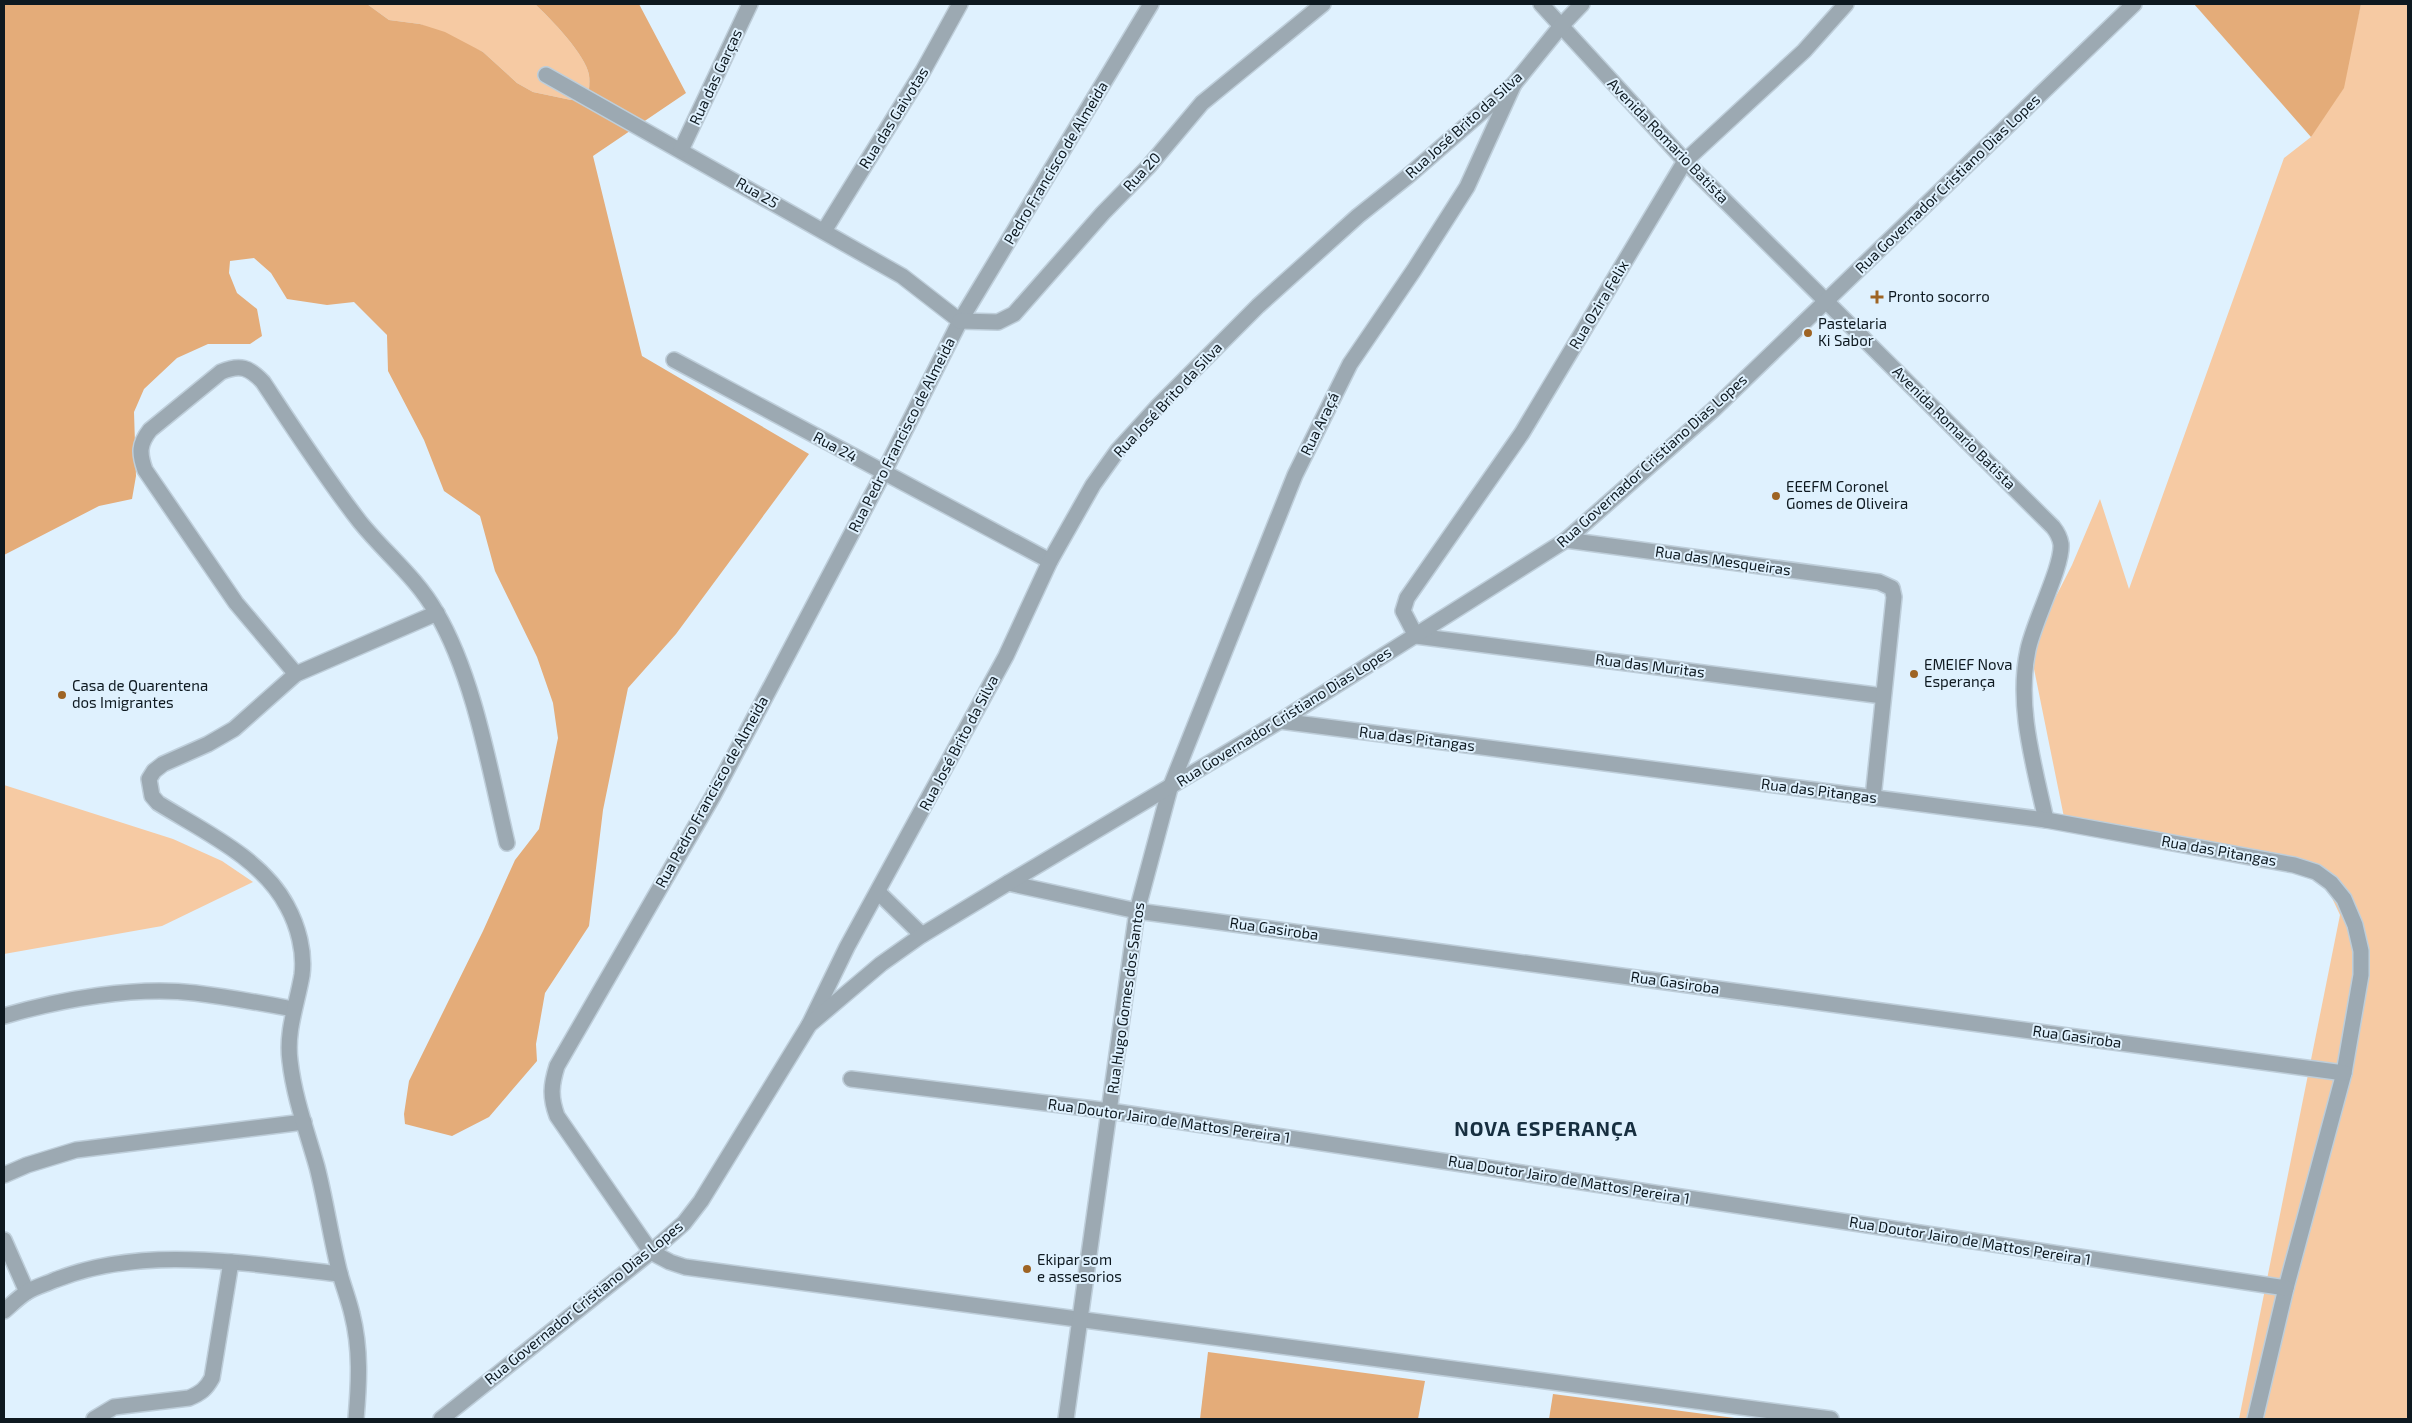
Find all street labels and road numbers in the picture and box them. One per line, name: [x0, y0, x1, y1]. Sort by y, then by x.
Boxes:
street label: Rua das Garças: [685, 26, 746, 128]
street label: Rua das Gaivotas: [855, 63, 932, 172]
street label: Rua José Brito da Silva: [1401, 67, 1525, 181]
street label: Avenida Romario Batista: [1604, 74, 1733, 207]
street label: Pedro Francisco de Almeida: [999, 78, 1111, 247]
street label: Rua Governador Cristiano Dias Lopes: [1851, 90, 2043, 277]
street label: Rua 20: [1119, 148, 1164, 195]
street label: Rua 25: [733, 173, 782, 211]
street label: Rua Ozira Felix: [1565, 257, 1632, 352]
street label: Rua Pedro Francisco de Almeida: [844, 334, 958, 535]
street label: Rua José Brito da Silva: [1109, 338, 1225, 461]
street label: Avenida Romario Batista: [1889, 362, 2020, 493]
street label: Rua Governador Cristiano Dias Lopes: [1552, 370, 1750, 551]
street label: Rua Araçá: [1296, 389, 1343, 459]
street label: Rua 24: [810, 427, 860, 465]
street label: Rua das Mesqueiras: [1654, 542, 1792, 578]
street label: Rua Governador Cristiano Dias Lopes: [1173, 642, 1394, 790]
street label: Rua das Muritas: [1594, 649, 1706, 681]
street label: Rua José Brito da Silva: [915, 672, 1001, 813]
street label: Rua Pedro Francisco de Almeida: [651, 693, 771, 890]
street label: Rua das Pitangas: [1358, 722, 1476, 754]
street label: Rua das Pitangas: [1760, 774, 1878, 806]
street label: Rua das Pitangas: [2160, 831, 2278, 869]
street label: Rua Hugo Gomes dos Santos: [1103, 901, 1147, 1095]
street label: Rua Gasiroba: [1229, 913, 1320, 943]
street label: Rua Gasiroba: [1630, 967, 1721, 997]
street label: Rua Gasiroba: [2032, 1021, 2123, 1051]
street label: Rua Doutor Jairo de Mattos Pereira 1: [1047, 1094, 1291, 1146]
street label: Rua Doutor Jairo de Mattos Pereira 1: [1447, 1151, 1691, 1207]
street label: Rua Doutor Jairo de Mattos Pereira 1: [1848, 1212, 2092, 1268]
street label: Rua Governador Cristiano Dias Lopes: [481, 1217, 686, 1388]

